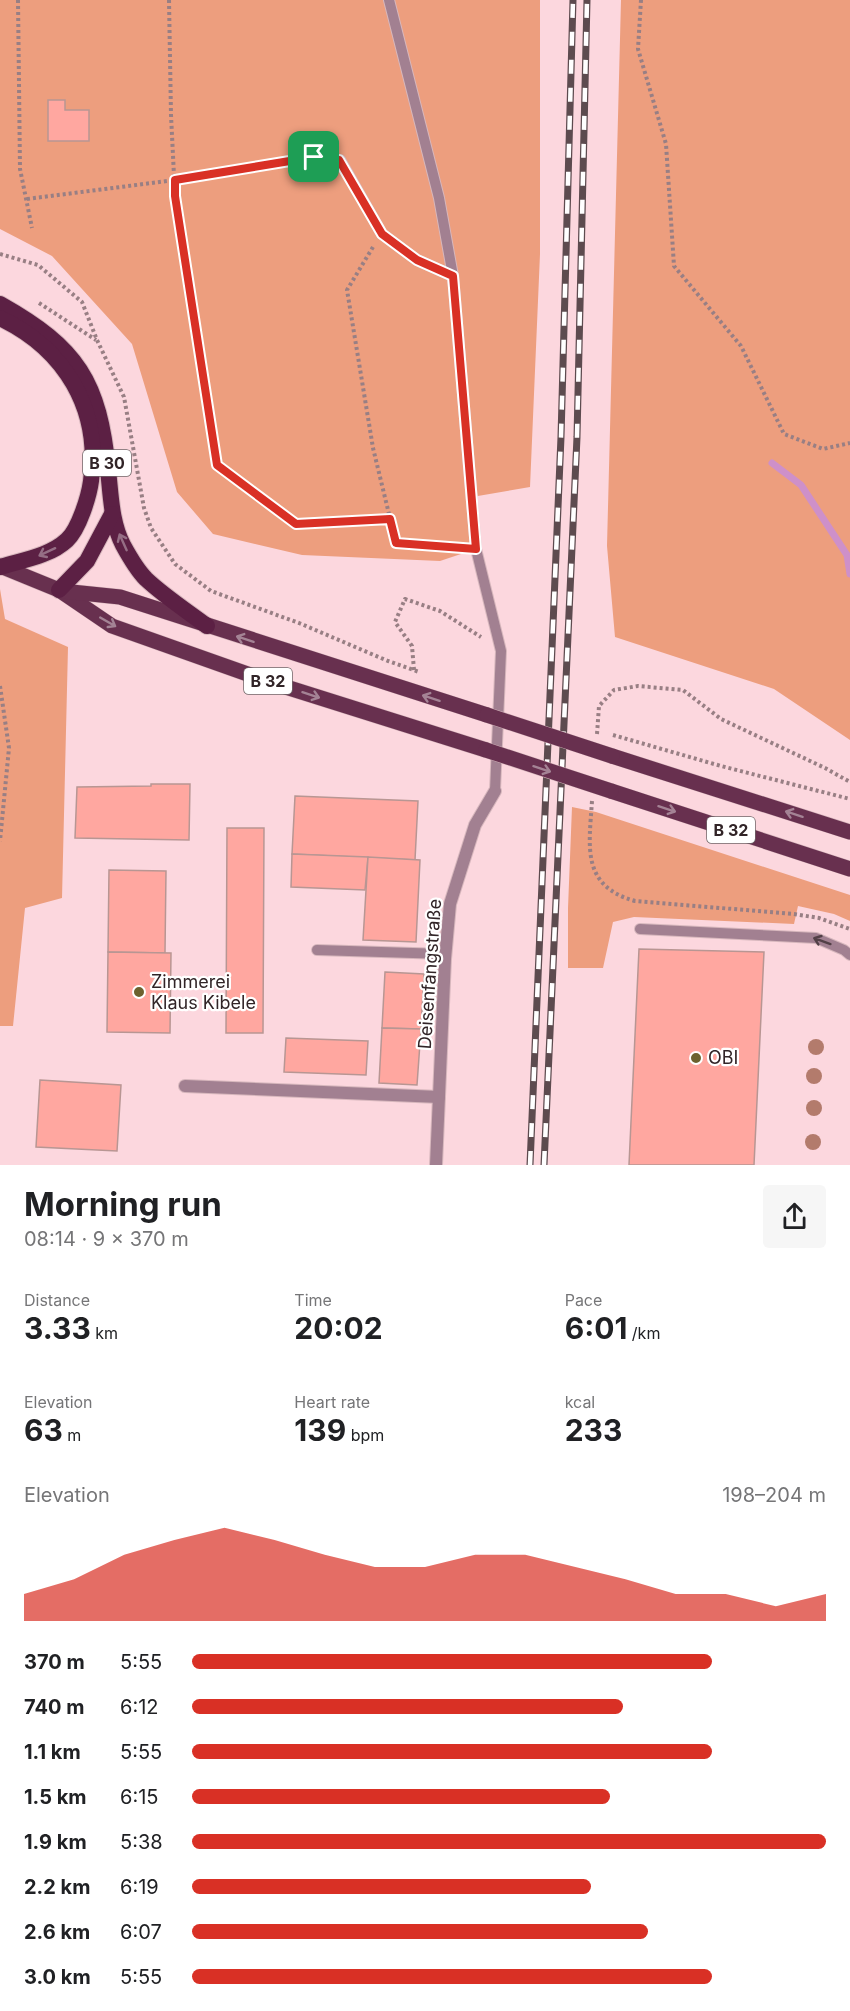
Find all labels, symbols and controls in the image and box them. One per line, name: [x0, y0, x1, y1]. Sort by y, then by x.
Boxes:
pin: [288, 131, 339, 182]
icon: arrive: [297, 140, 330, 173]
road number: B 30: [83, 450, 131, 476]
one-way arrow: [116, 533, 128, 551]
one-way arrow: [38, 546, 56, 558]
one-way arrow: [99, 617, 116, 629]
one-way arrow: [236, 632, 255, 643]
road number: B 32: [244, 668, 292, 694]
one-way arrow: [301, 690, 320, 701]
one-way arrow: [422, 691, 441, 702]
one-way arrow: [532, 764, 551, 775]
one-way arrow: [657, 804, 676, 815]
one-way arrow: [785, 808, 804, 819]
road number: B 32: [707, 817, 755, 843]
street label: Deisenfangstraße: [414, 898, 445, 1050]
one-way arrow: [814, 935, 832, 946]
place label: Zimmerei Klaus Kibele: [151, 971, 256, 1013]
marker: Zimmerei Klaus Kibele: [132, 985, 146, 999]
place label: OBI: [708, 1047, 738, 1068]
marker: OBI: [689, 1051, 703, 1065]
text: Morning run: [24, 1184, 222, 1224]
button: share: [763, 1185, 826, 1248]
text: 08:14 · 9 × 370 m: [24, 1227, 189, 1251]
text: Distance: [24, 1290, 90, 1310]
text: Time: [294, 1290, 332, 1310]
text: Pace: [565, 1290, 602, 1310]
text: 3.33: [24, 1310, 91, 1346]
text: 20:02: [294, 1310, 383, 1346]
text: 6:01: [565, 1310, 627, 1346]
text: km: [91, 1323, 118, 1343]
text: /km: [627, 1323, 660, 1343]
text: Elevation: [24, 1392, 93, 1412]
text: Heart rate: [294, 1392, 370, 1412]
text: kcal: [565, 1392, 595, 1412]
text: 63: [24, 1412, 63, 1448]
text: 139: [294, 1412, 346, 1448]
text: 233: [565, 1412, 622, 1448]
text: m: [63, 1425, 81, 1445]
text: bpm: [346, 1425, 384, 1445]
text: Elevation: [24, 1483, 110, 1507]
text: 198–204 m: [722, 1483, 826, 1507]
text: 370 m: [24, 1650, 85, 1674]
text: 5:55: [120, 1650, 162, 1674]
text: 740 m: [24, 1695, 84, 1719]
text: 6:12: [120, 1695, 159, 1719]
text: 1.1 km: [24, 1740, 81, 1764]
text: 5:55: [120, 1740, 162, 1764]
text: 1.5 km: [24, 1785, 87, 1809]
text: 6:15: [120, 1785, 158, 1809]
text: 1.9 km: [24, 1830, 87, 1854]
text: 5:38: [120, 1830, 163, 1854]
text: 2.2 km: [24, 1875, 90, 1899]
text: 6:19: [120, 1875, 159, 1899]
text: 2.6 km: [24, 1920, 90, 1944]
text: 6:07: [120, 1920, 162, 1944]
text: 3.0 km: [24, 1965, 91, 1989]
text: 5:55: [120, 1965, 162, 1989]

